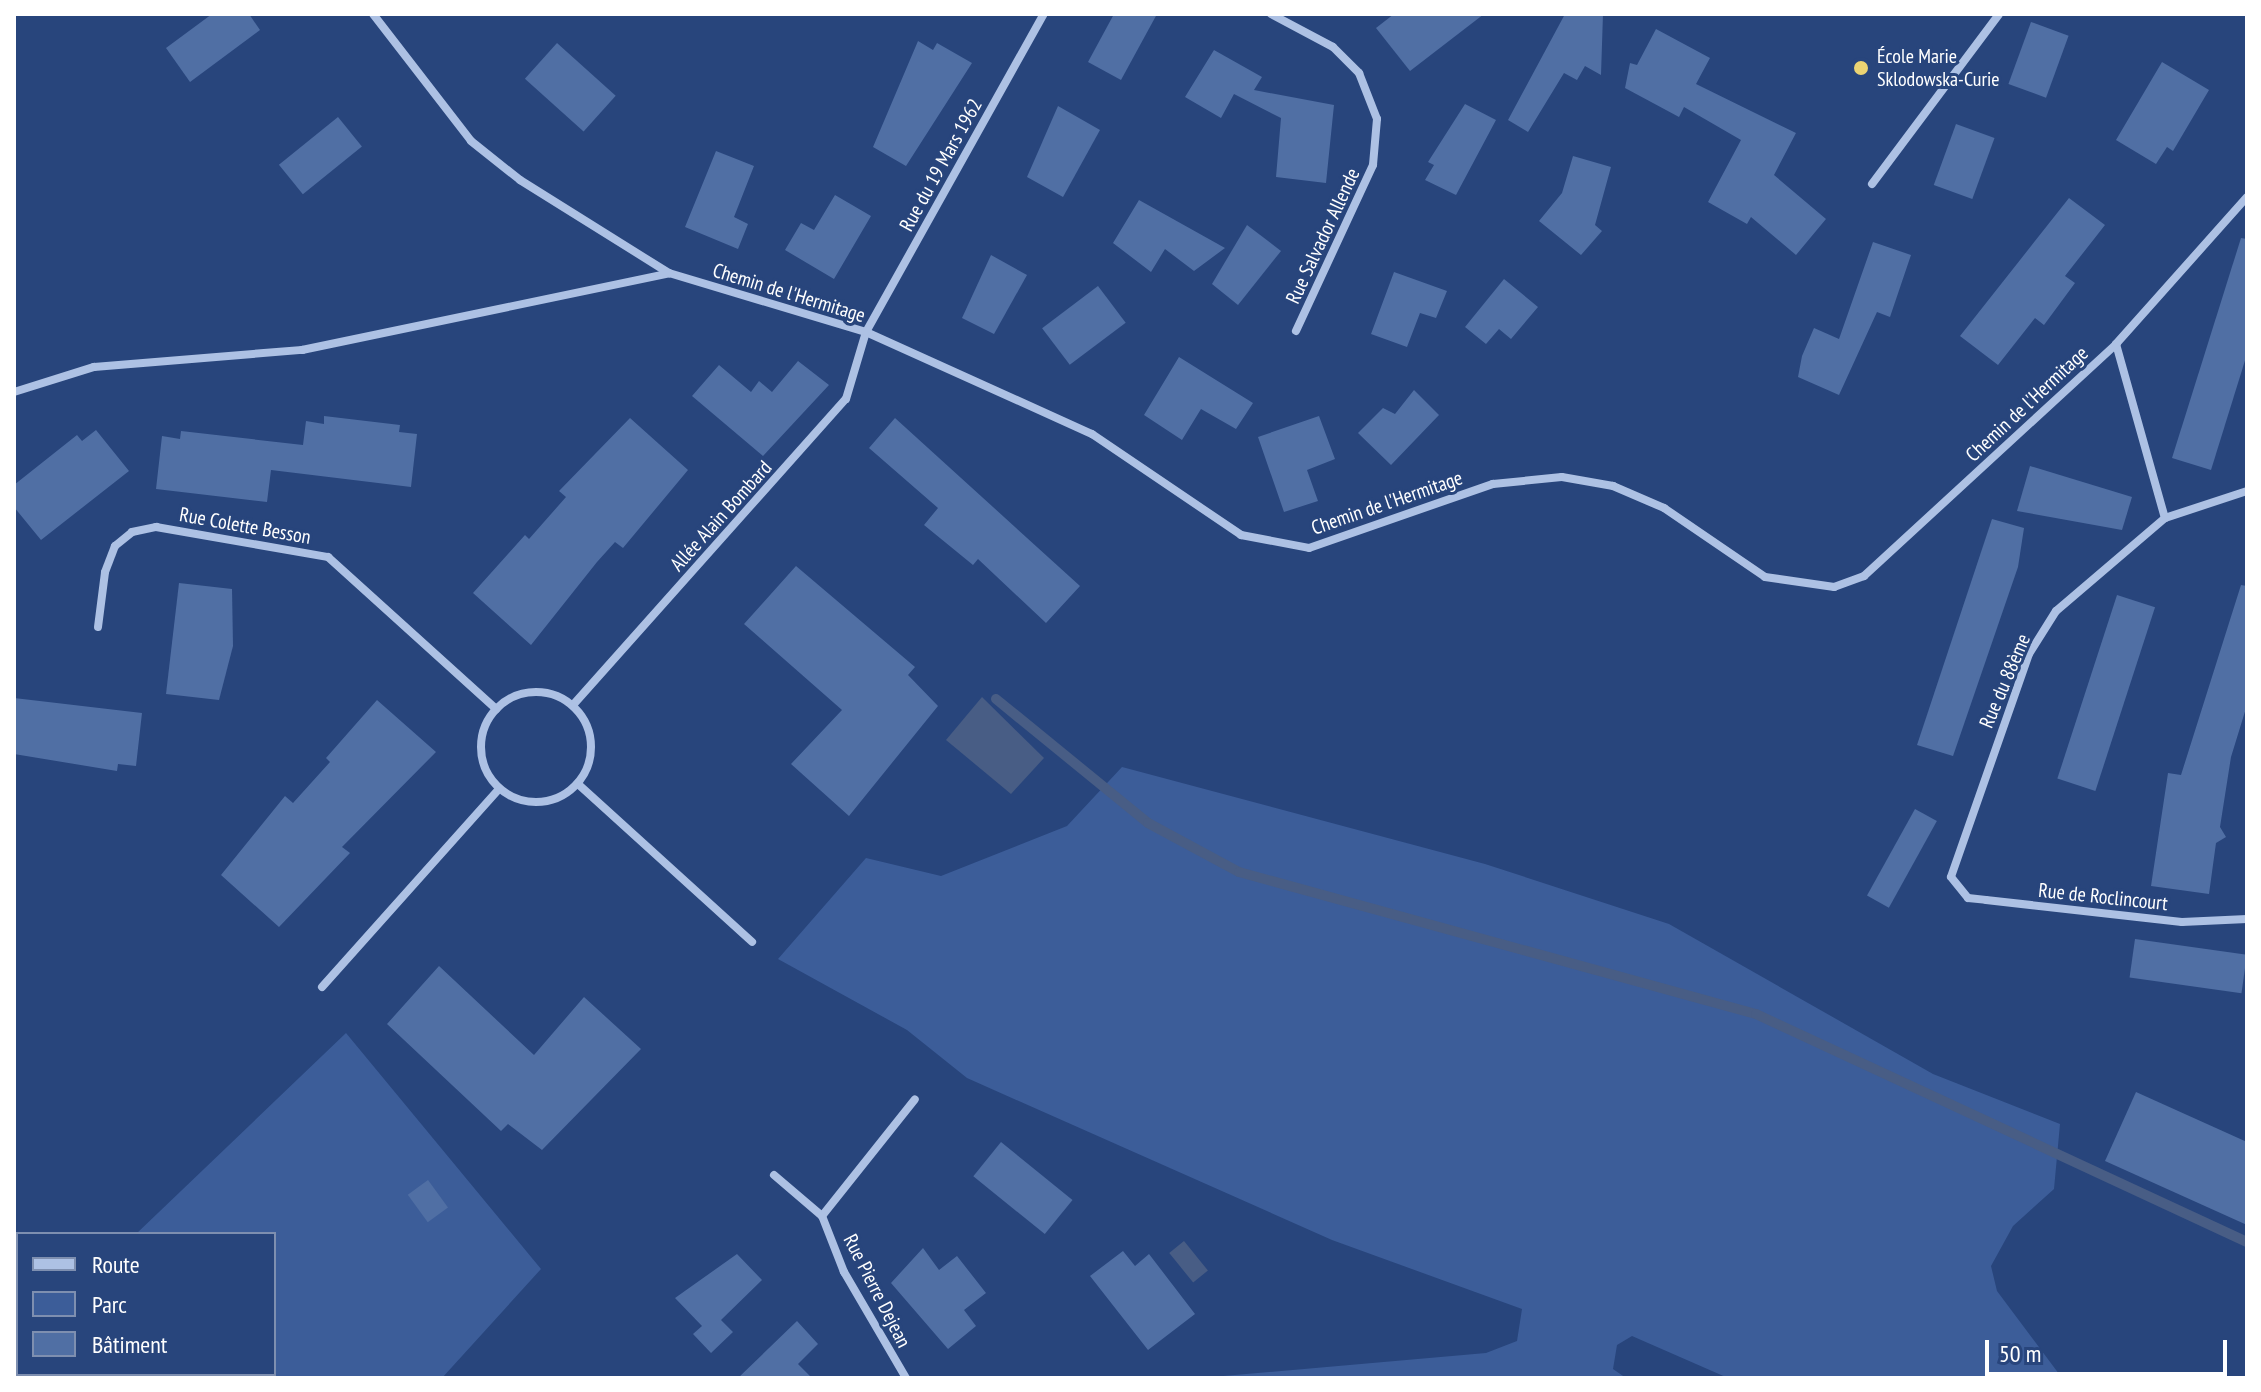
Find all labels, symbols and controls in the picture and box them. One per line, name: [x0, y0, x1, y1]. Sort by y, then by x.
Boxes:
place label: École Marie Sklodowska-Curie: [1877, 44, 2000, 91]
marker: École Marie Sklodowska-Curie: [1852, 59, 1870, 77]
street label: Rue du 19 Mars 1962: [895, 95, 987, 235]
street label: Rue Salvador Allende: [1281, 164, 1365, 308]
street label: Chemin de l'Hermitage: [710, 258, 868, 328]
street label: Chemin de l'Hermitage: [1961, 341, 2093, 467]
street label: Allée Alain Bombard: [665, 456, 777, 576]
street label: Chemin de l'Hermitage: [1308, 466, 1466, 540]
street label: Rue Colette Besson: [177, 503, 313, 549]
street label: Rue du 88ème: [1974, 630, 2036, 732]
street label: Rue de Roclincourt: [2037, 878, 2169, 916]
street label: Rue Pierre Dejean: [838, 1230, 916, 1352]
legend: [16, 1232, 276, 1376]
text: Route: [92, 1249, 140, 1280]
text: Parc: [92, 1289, 127, 1320]
scale bar: [1989, 1324, 2231, 1374]
text: Bâtiment: [92, 1329, 167, 1360]
text: 50 m: [1999, 1338, 2041, 1369]

